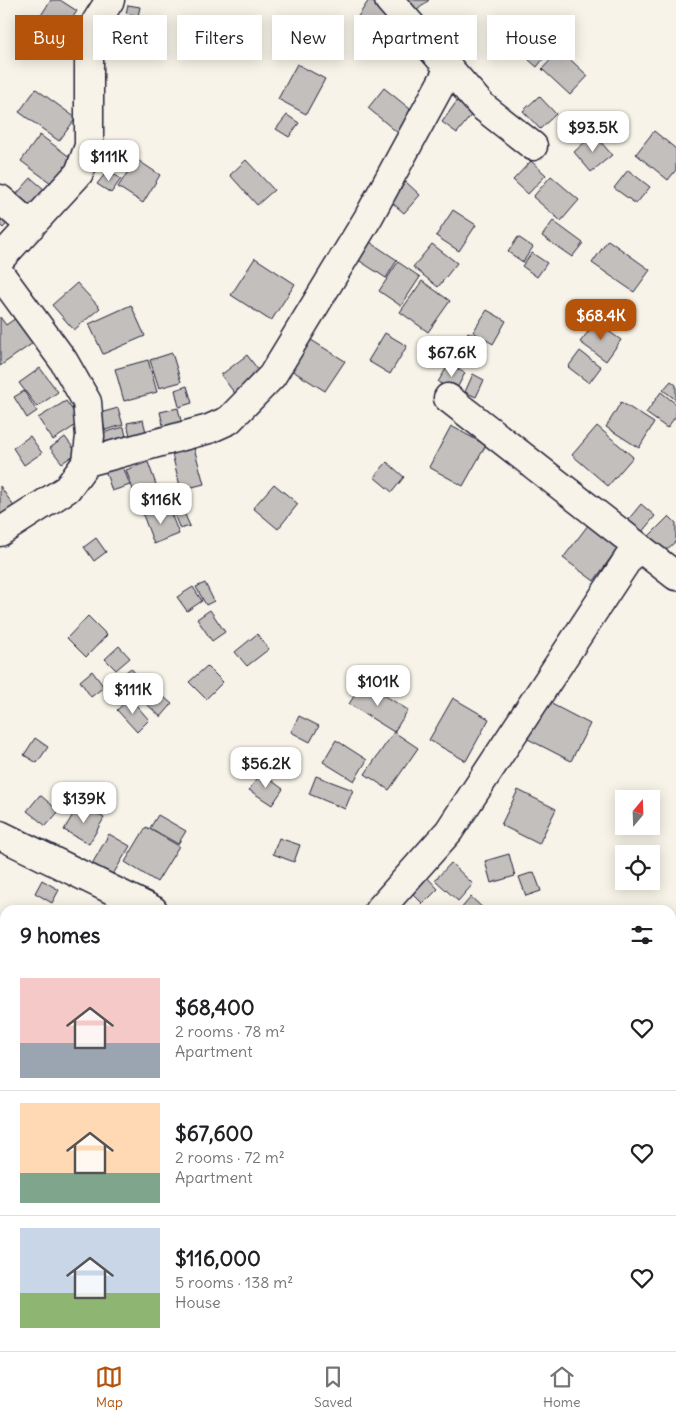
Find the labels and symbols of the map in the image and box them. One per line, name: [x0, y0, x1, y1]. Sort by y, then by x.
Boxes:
pin: $93.5K: [552, 110, 634, 153]
pin: $111K: [74, 140, 144, 182]
pin: $68.4K: [560, 298, 642, 341]
pin: $67.6K: [411, 336, 493, 378]
pin: $116K: [126, 482, 196, 525]
pin: $101K: [343, 664, 413, 707]
pin: $111K: [98, 672, 168, 715]
pin: $56.2K: [225, 746, 307, 789]
pin: $139K: [49, 782, 119, 824]
north arrow: [615, 790, 660, 835]

